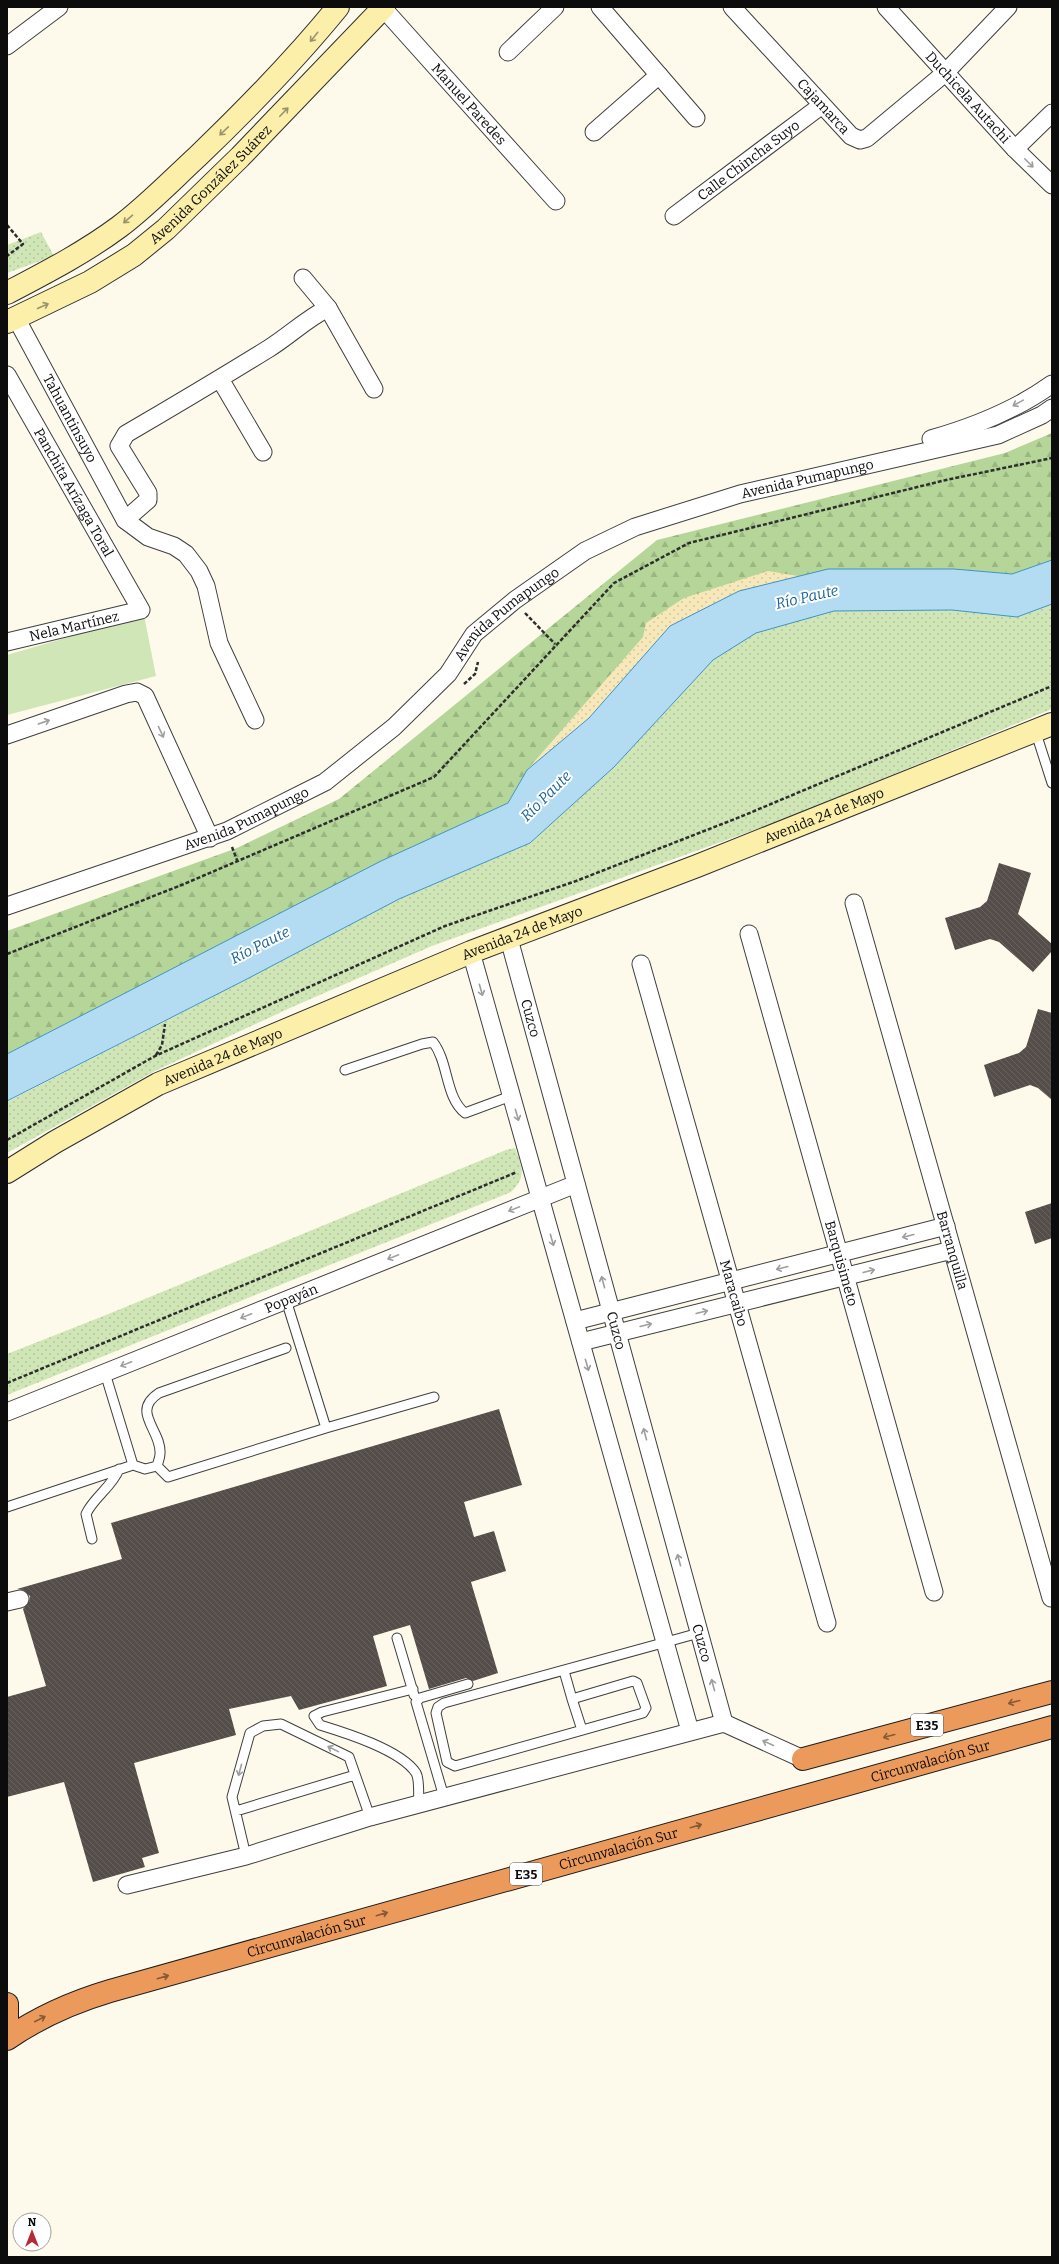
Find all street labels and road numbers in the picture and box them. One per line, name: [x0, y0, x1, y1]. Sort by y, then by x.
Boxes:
street label: Duchicela Autachi: [922, 48, 1014, 147]
street label: Manuel Paredes: [428, 60, 510, 149]
street label: Cajamarca: [793, 75, 853, 138]
street label: Calle Chincha Suyo: [694, 117, 803, 204]
street label: Avenida González Suárez: [146, 121, 275, 248]
street label: Tahuantinsuyo: [39, 372, 100, 465]
street label: Panchita Arízaga Toral: [30, 425, 117, 560]
street label: Avenida Pumapungo: [740, 456, 875, 502]
street label: Avenida Pumapungo: [451, 564, 563, 664]
street label: Nela Martínez: [28, 608, 121, 645]
street label: Avenida Pumapungo: [182, 784, 312, 854]
street label: Avenida 24 de Mayo: [762, 784, 887, 847]
street label: Avenida 24 de Mayo: [459, 902, 585, 964]
street label: Cuzco: [517, 997, 544, 1039]
street label: Avenida 24 de Mayo: [161, 1025, 285, 1090]
street label: Barranquilla: [933, 1209, 971, 1292]
street label: Barquisimeto: [821, 1219, 861, 1308]
street label: Maracaibo: [716, 1258, 751, 1328]
street label: Popayán: [262, 1280, 320, 1317]
street label: Cuzco: [603, 1310, 629, 1352]
street label: Cuzco: [688, 1622, 715, 1664]
road number: E35: [911, 1714, 943, 1736]
street label: Circunvalación Sur: [869, 1737, 992, 1786]
street label: Circunvalación Sur: [557, 1824, 680, 1874]
road number: E35: [510, 1863, 542, 1885]
street label: Circunvalación Sur: [245, 1912, 368, 1961]

